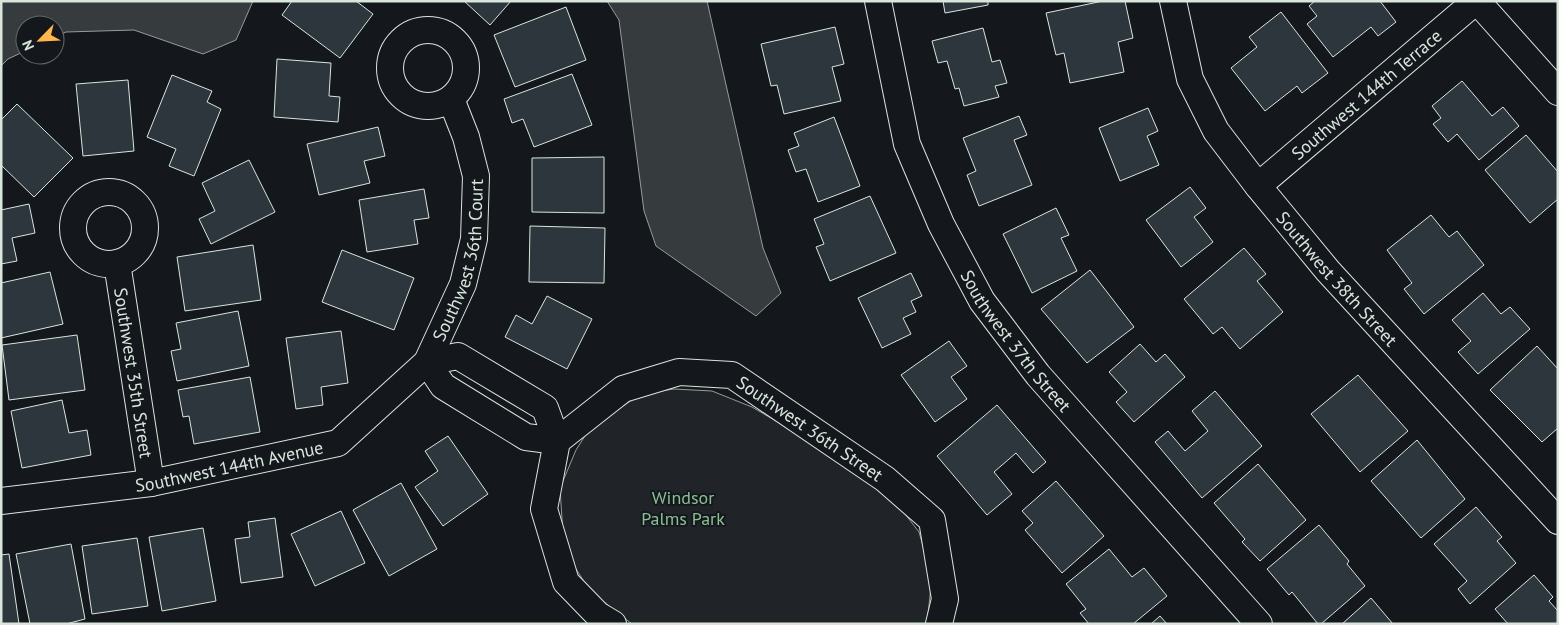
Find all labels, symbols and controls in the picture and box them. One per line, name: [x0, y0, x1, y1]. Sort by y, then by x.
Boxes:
north arrow: [15, 15, 65, 65]
street label: Southwest 144th Terrace: [1286, 24, 1446, 164]
text: N: [18, 37, 38, 53]
street label: Southwest 36th Court: [427, 179, 487, 345]
street label: Southwest 38th Street: [1272, 206, 1403, 351]
street label: Southwest 37th Street: [956, 266, 1076, 416]
street label: Southwest 35th Street: [109, 286, 158, 459]
street label: Southwest 36th Street: [733, 370, 888, 486]
street label: Southwest 144th Avenue: [134, 435, 325, 496]
park label: Windsor Palms Park: [641, 486, 725, 530]

